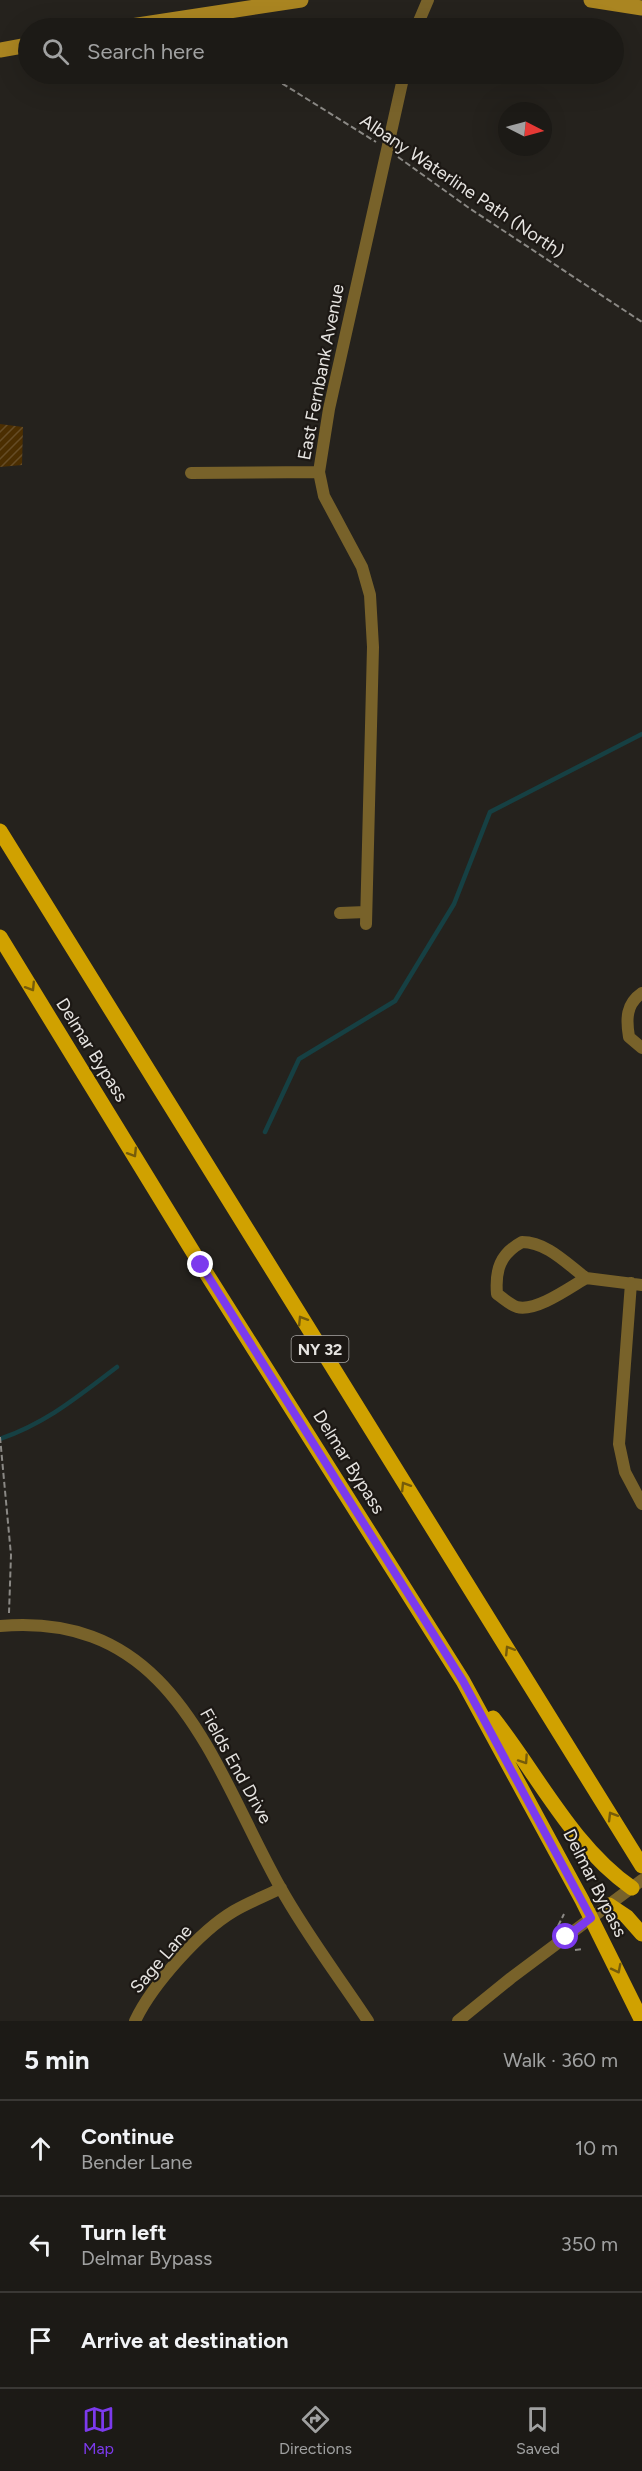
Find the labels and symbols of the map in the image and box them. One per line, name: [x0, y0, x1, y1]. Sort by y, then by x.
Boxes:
north arrow: [498, 102, 552, 156]
street label: Albany Waterline Path (North): [356, 109, 568, 263]
street label: East Fernbank Avenue: [293, 282, 349, 462]
one-way arrow: [23, 981, 35, 991]
street label: Delmar Bypass: [51, 994, 133, 1106]
one-way arrow: [125, 1147, 137, 1157]
route end: [187, 1251, 213, 1277]
one-way arrow: [297, 1316, 309, 1326]
road number: NY 32: [292, 1336, 348, 1362]
street label: Delmar Bypass: [308, 1406, 390, 1518]
one-way arrow: [401, 1481, 412, 1492]
one-way arrow: [505, 1646, 516, 1657]
street label: Fields End Drive: [195, 1705, 277, 1828]
one-way arrow: [517, 1754, 528, 1765]
one-way arrow: [607, 1812, 619, 1822]
street label: Delmar Bypass: [558, 1825, 632, 1941]
street label: Sage Lane: [125, 1920, 197, 1998]
route start: [552, 1923, 578, 1949]
one-way arrow: [610, 1963, 621, 1974]

